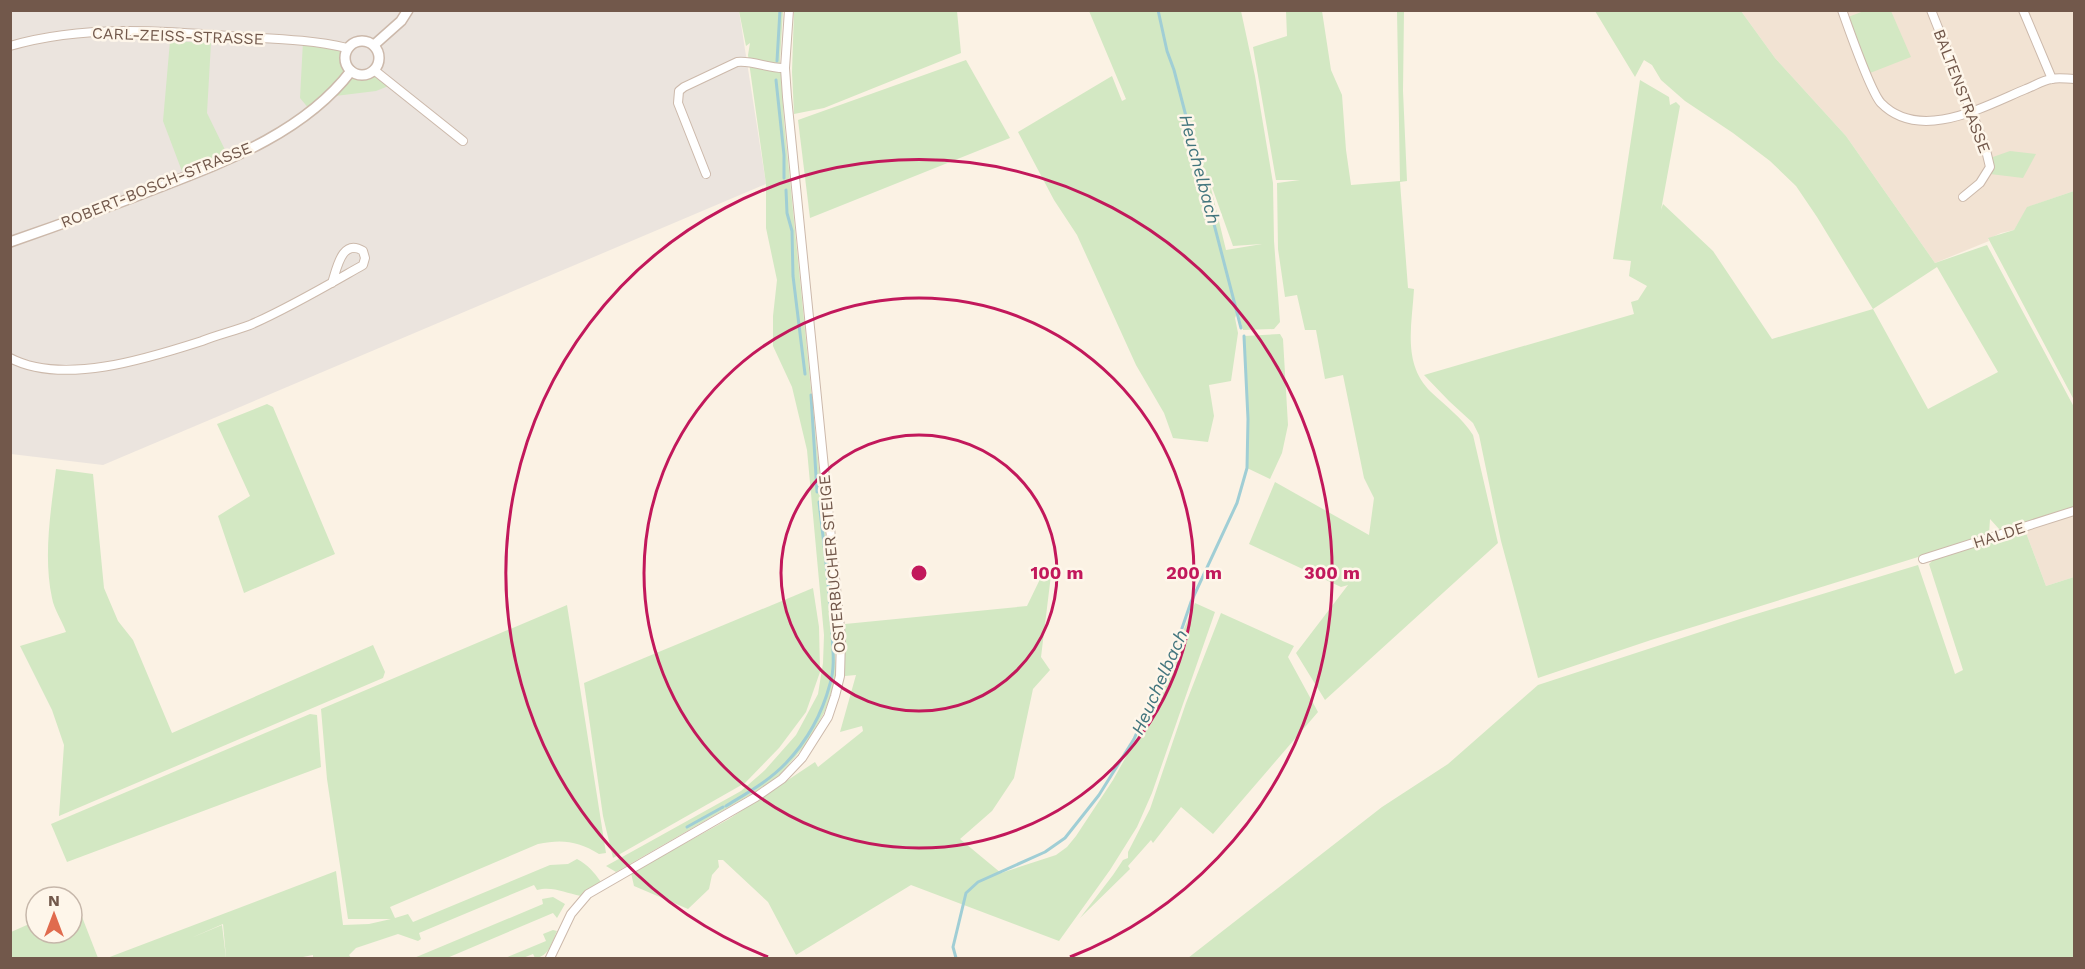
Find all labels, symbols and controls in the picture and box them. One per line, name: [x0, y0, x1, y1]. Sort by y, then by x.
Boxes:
street label: CARL-ZEISS-STRASSE: [92, 24, 264, 48]
street label: BALTENSTRASSE: [1930, 26, 1994, 156]
water label: Heuchelbach: [1175, 112, 1225, 226]
street label: ROBERT-BOSCH-STRASSE: [58, 138, 254, 232]
street label: OSTERBUCHER STEIGE: [815, 474, 849, 654]
street label: HALDE: [1971, 518, 2027, 552]
text: 100 m: [1030, 562, 1084, 583]
text: 200 m: [1166, 562, 1222, 583]
text: 300 m: [1304, 562, 1360, 583]
centre of rings: [909, 563, 929, 583]
water label: Heuchelbach: [1126, 626, 1192, 738]
north arrow: [24, 885, 84, 945]
text: N: [48, 891, 60, 910]

